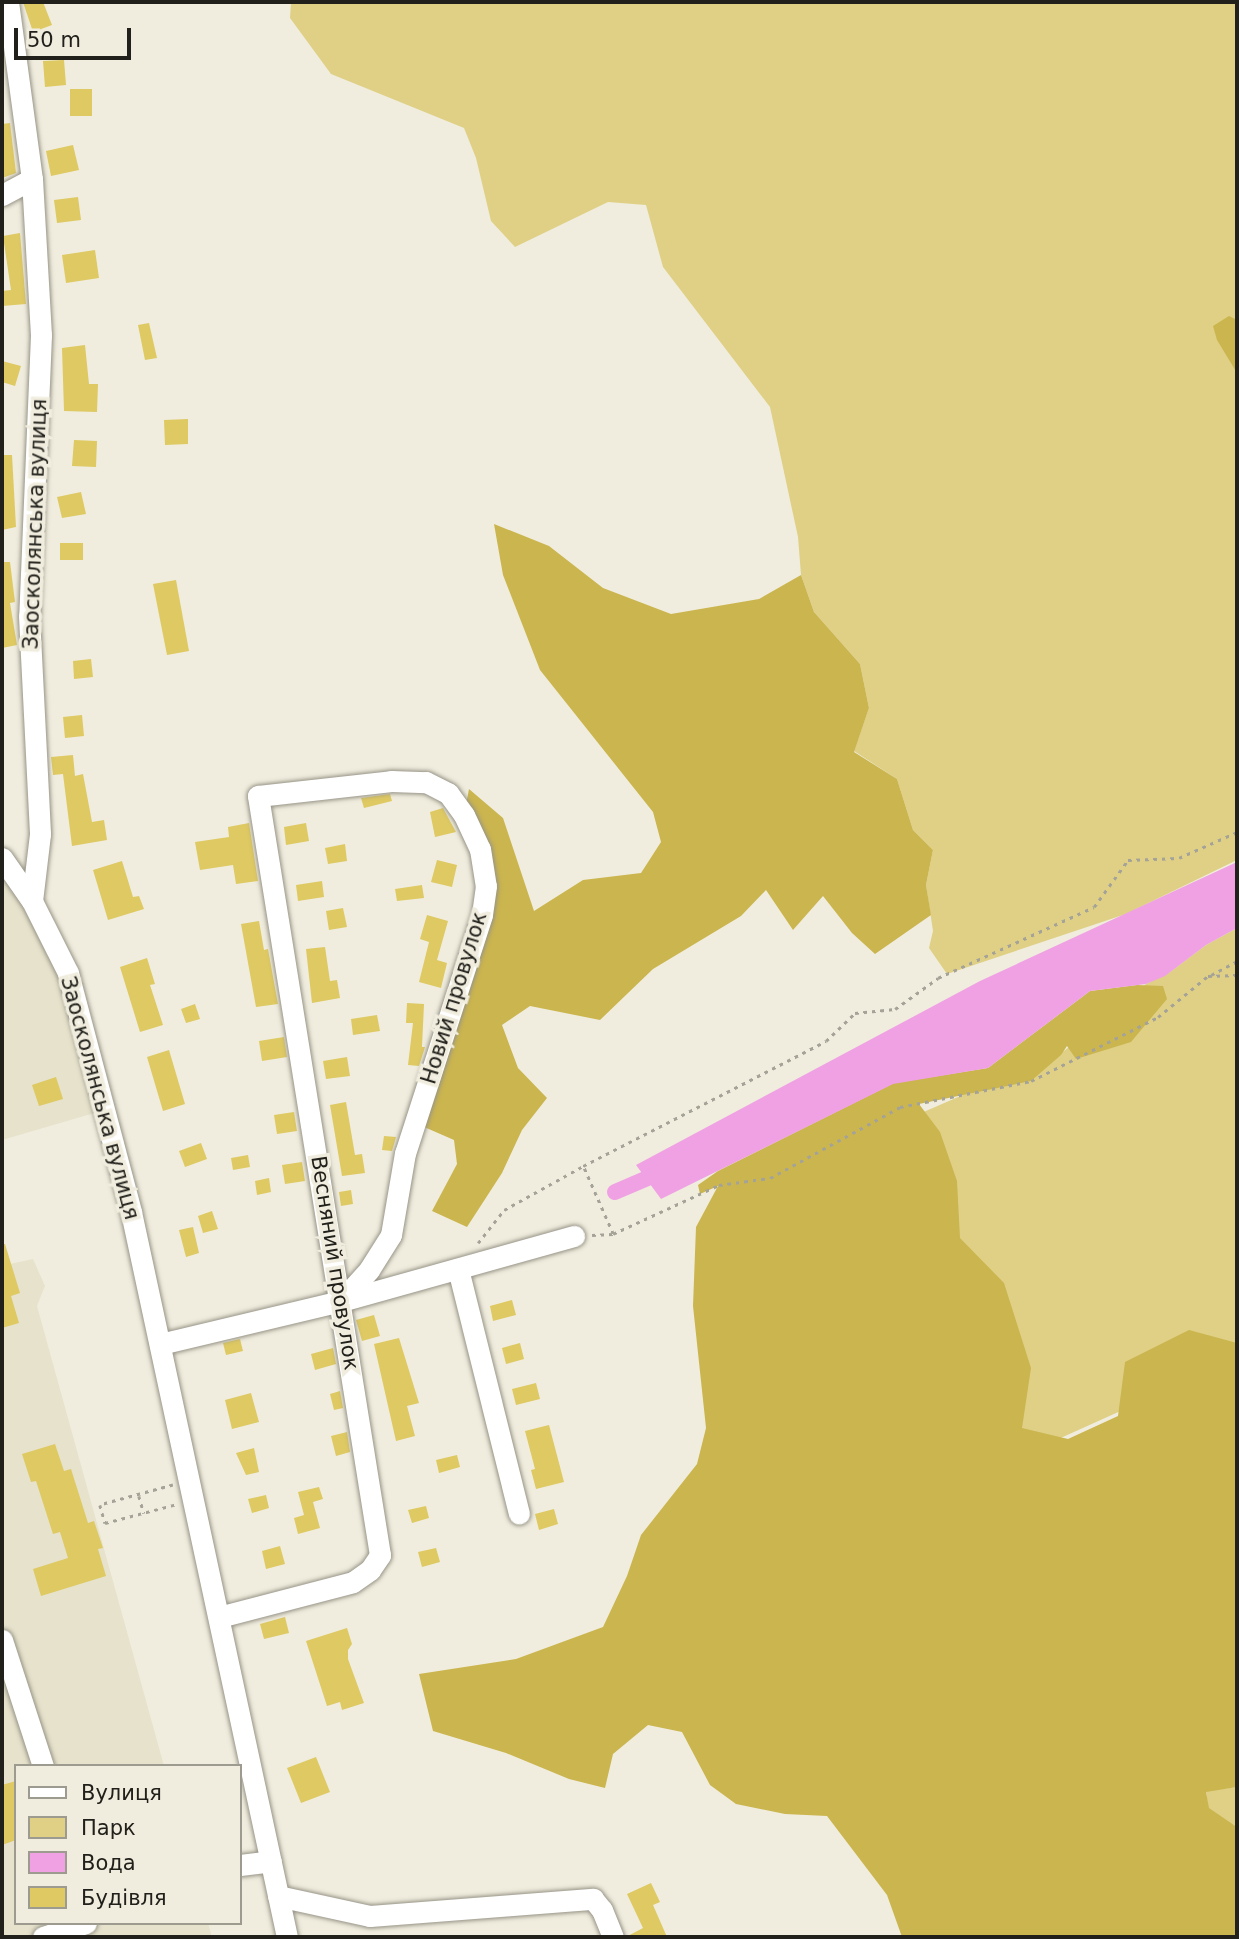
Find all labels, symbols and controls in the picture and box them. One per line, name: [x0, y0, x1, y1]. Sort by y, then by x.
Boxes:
scale bar: [18, 14, 135, 58]
text: 50 m: [27, 28, 81, 52]
street label: Заосколянська вулиця: [18, 398, 52, 650]
street label: Новий провулок: [416, 909, 492, 1087]
street label: Заосколянська вулиця: [55, 974, 145, 1222]
street label: Весняний провулок: [306, 1154, 364, 1372]
legend: [14, 1764, 242, 1925]
text: Вулиця: [81, 1781, 162, 1805]
text: Парк: [81, 1816, 136, 1840]
text: Вода: [81, 1851, 136, 1875]
text: Будівля: [81, 1886, 167, 1910]

